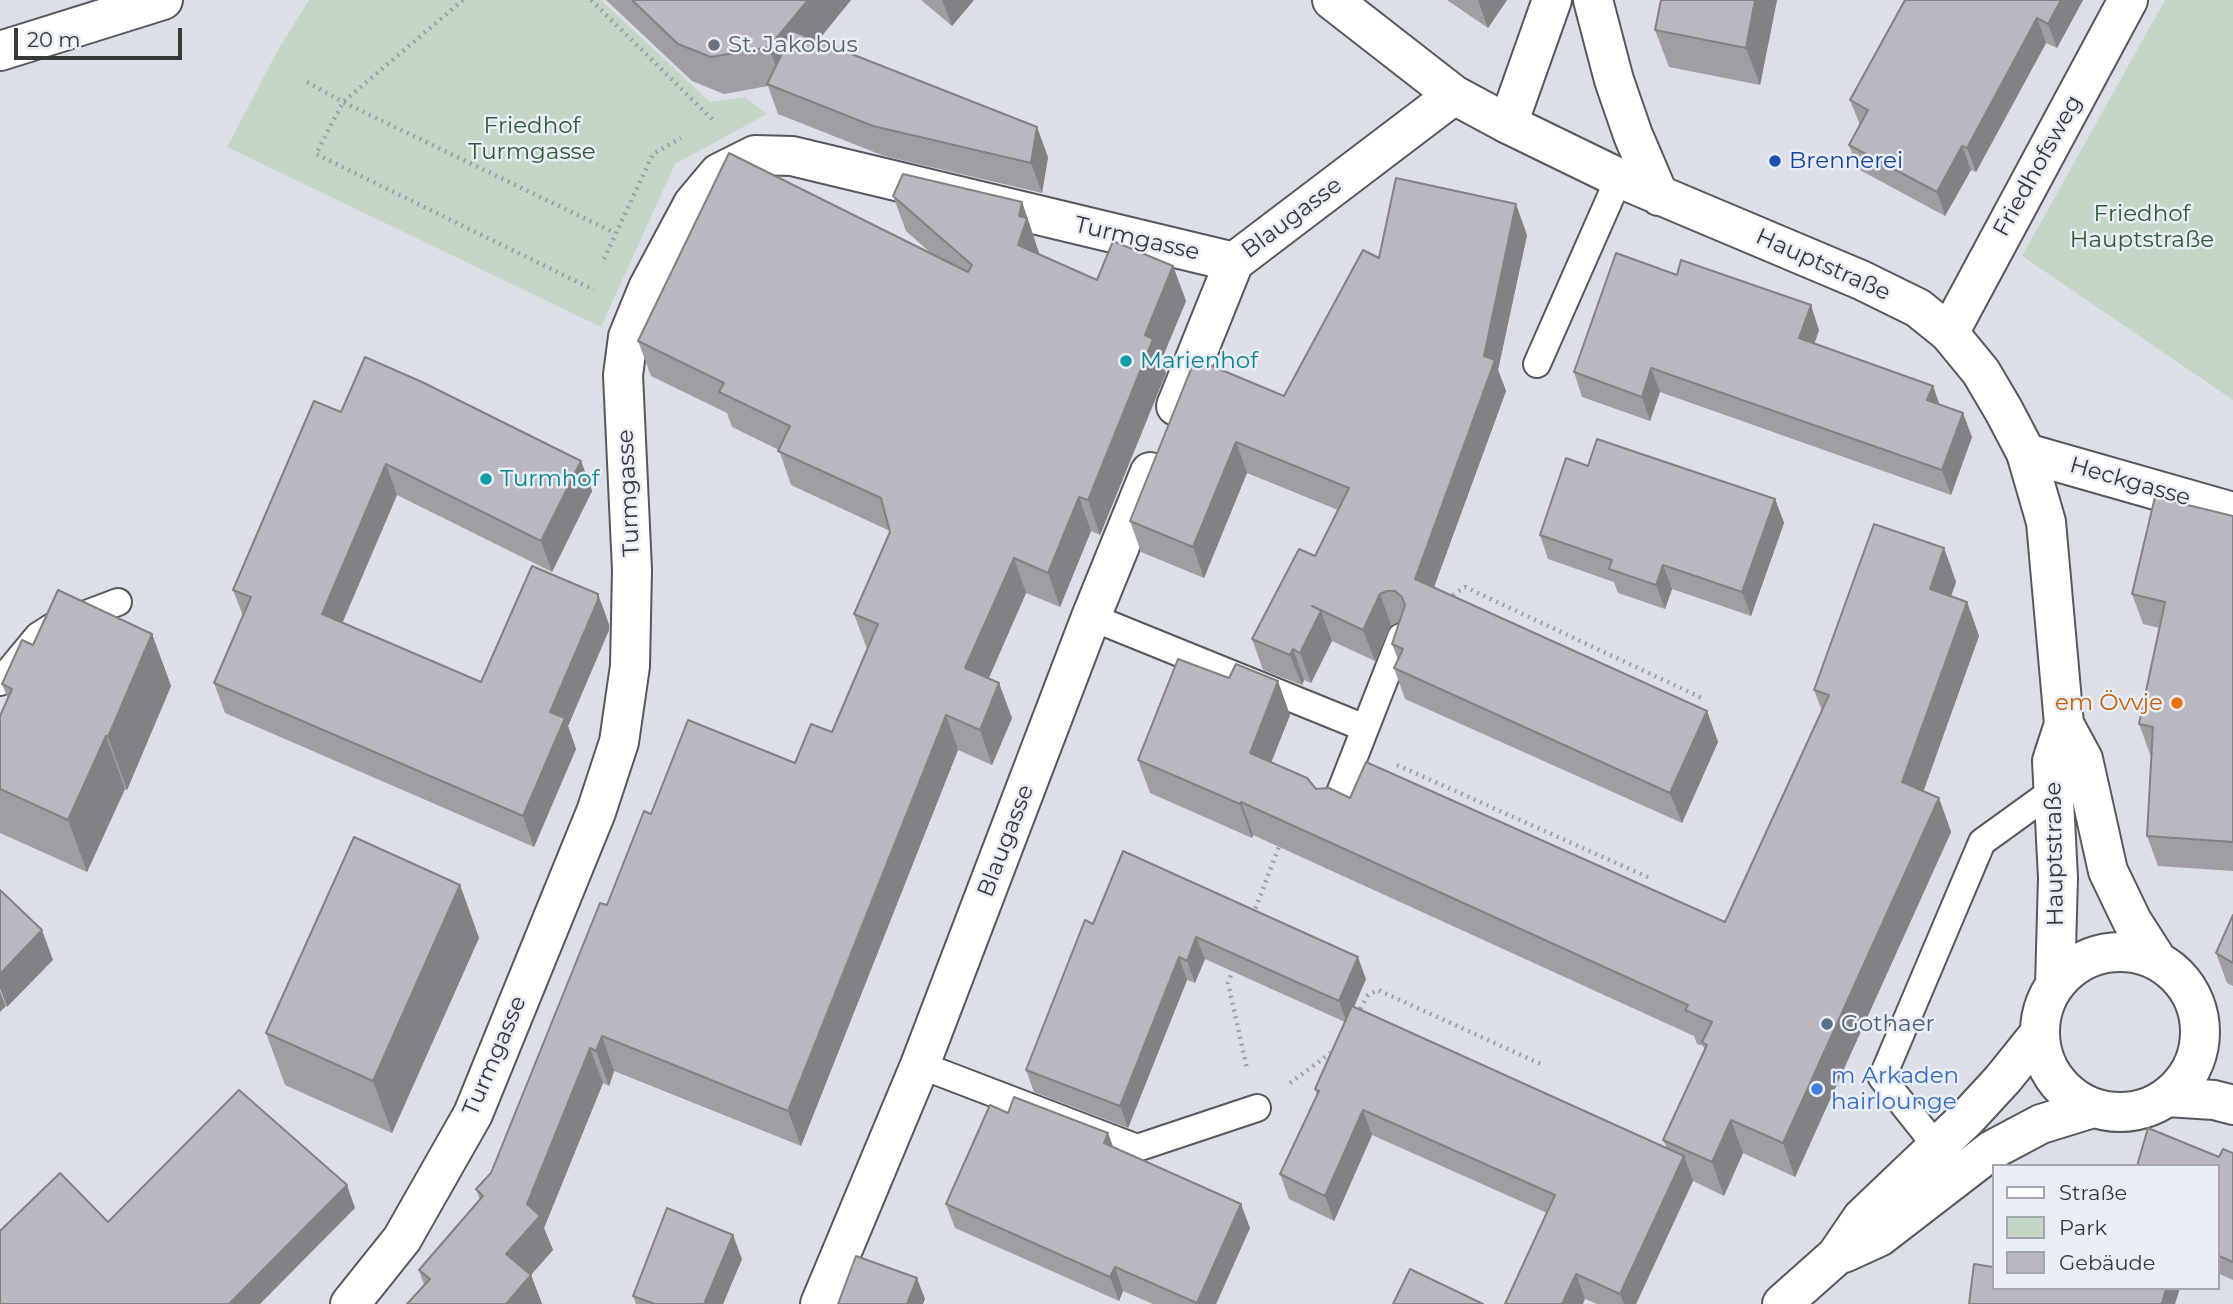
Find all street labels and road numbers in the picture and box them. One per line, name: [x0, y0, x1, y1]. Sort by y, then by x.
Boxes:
street label: Friedhofsweg: [1988, 91, 2088, 241]
street label: Blaugasse: [1236, 171, 1348, 265]
street label: Turmgasse: [1072, 211, 1202, 267]
street label: Hauptstraße: [1751, 223, 1895, 307]
street label: Turmgasse: [612, 429, 646, 557]
street label: Heckgasse: [2066, 452, 2194, 512]
street label: Blaugasse: [972, 781, 1040, 901]
street label: Hauptstraße: [2040, 782, 2070, 926]
street label: Turmgasse: [457, 992, 533, 1120]

